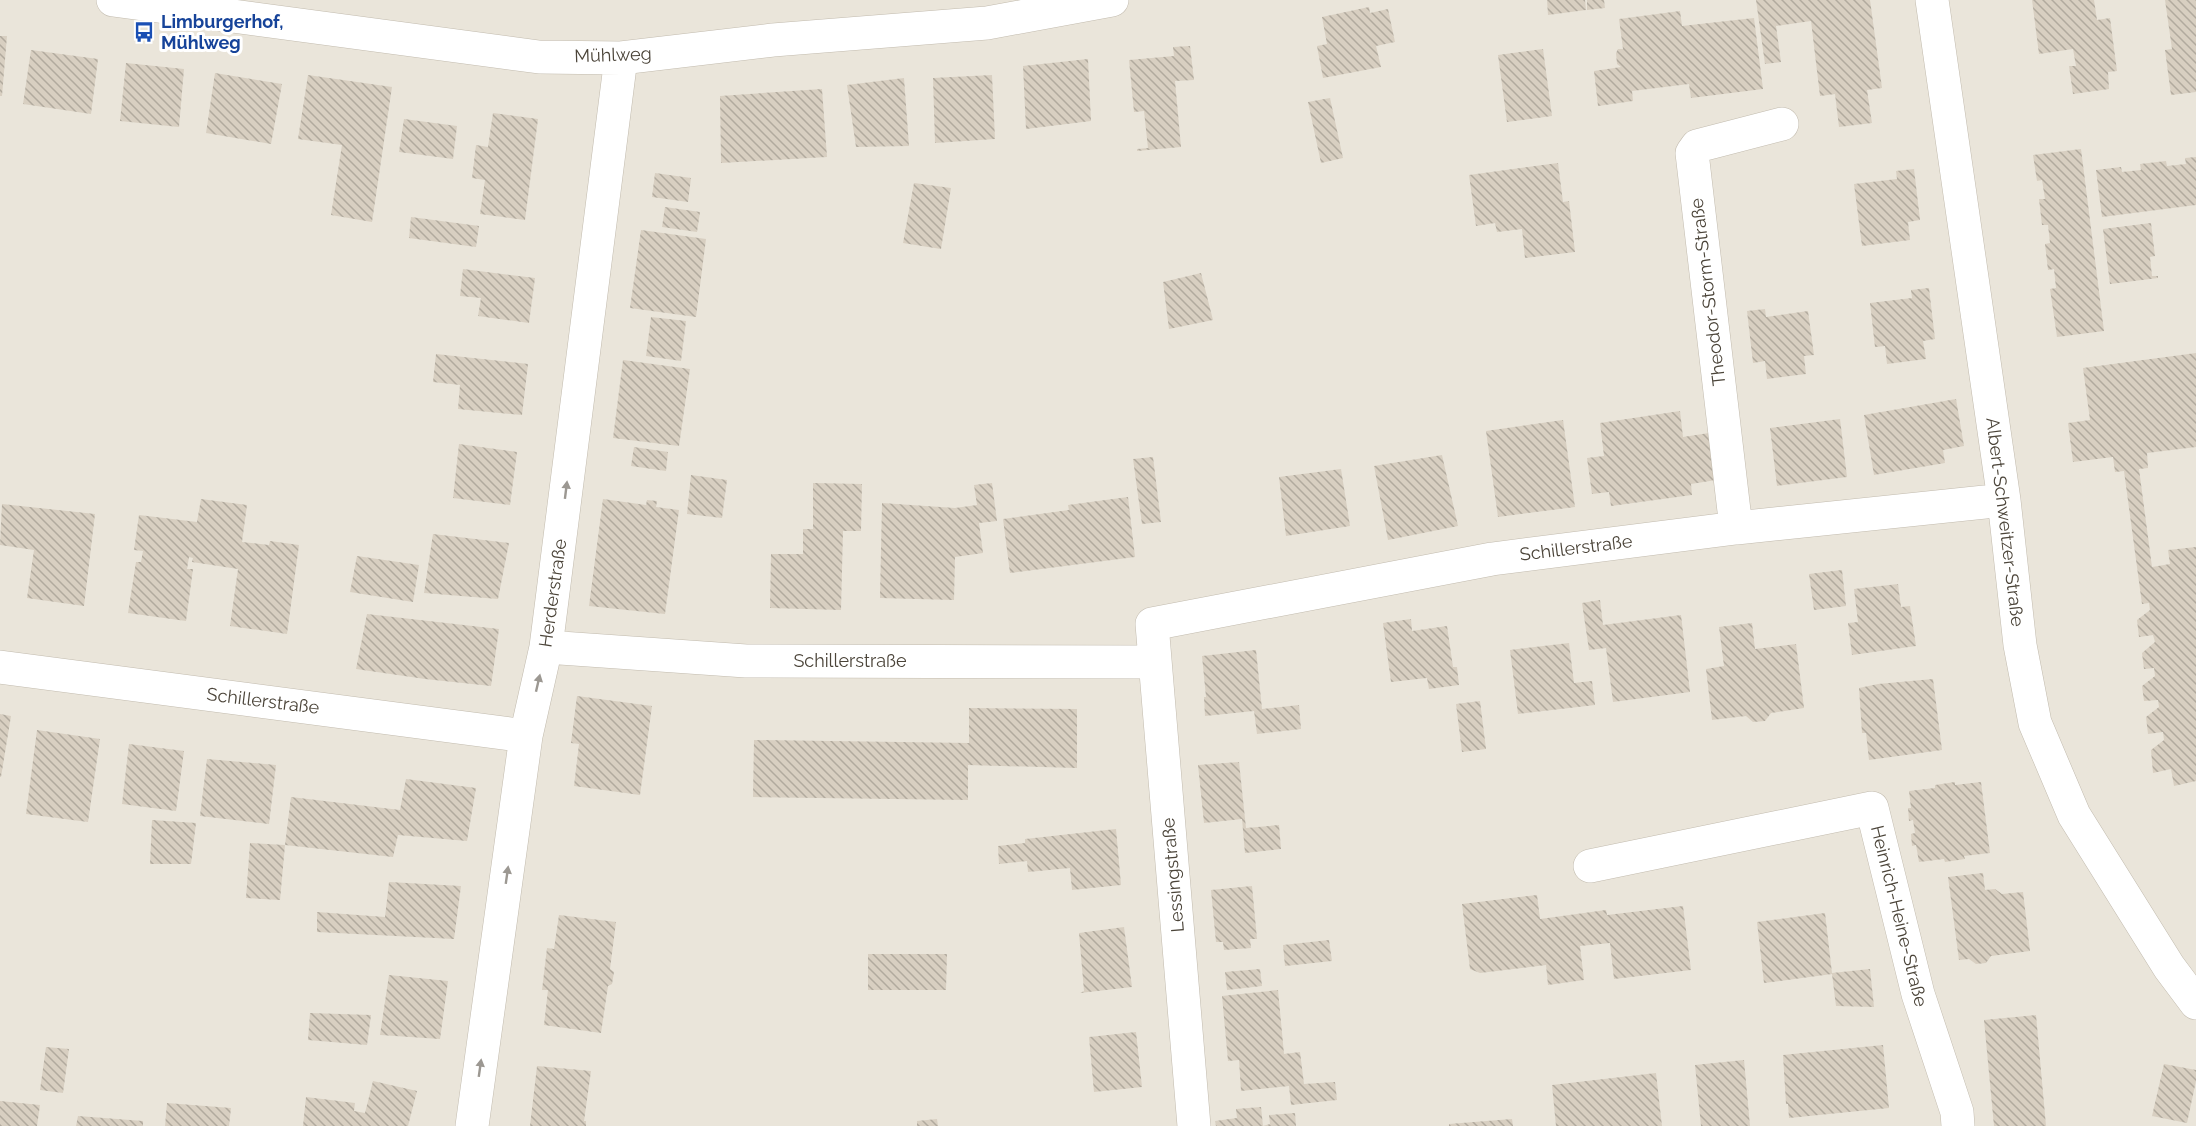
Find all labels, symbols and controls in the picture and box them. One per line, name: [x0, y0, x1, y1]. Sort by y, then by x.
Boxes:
place label: Limburgerhof, Mühlweg: [161, 11, 283, 53]
bus stop icon: Limburgerhof, Mühlweg: [132, 20, 156, 44]
street label: Mühlweg: [574, 43, 652, 66]
street label: Theodor-Storm-Straße: [1686, 197, 1729, 387]
street label: Albert-Schweitzer-Straße: [1982, 416, 2029, 628]
one-way arrow: [562, 480, 571, 499]
street label: Schillerstraße: [1518, 530, 1634, 565]
street label: Herderstraße: [535, 537, 571, 648]
street label: Schillerstraße: [793, 650, 907, 671]
one-way arrow: [534, 673, 544, 692]
street label: Schillerstraße: [206, 683, 321, 718]
street label: Lessingstraße: [1157, 816, 1188, 933]
street label: Heinrich-Heine-Straße: [1867, 823, 1932, 1009]
one-way arrow: [502, 865, 511, 884]
one-way arrow: [476, 1058, 485, 1077]

